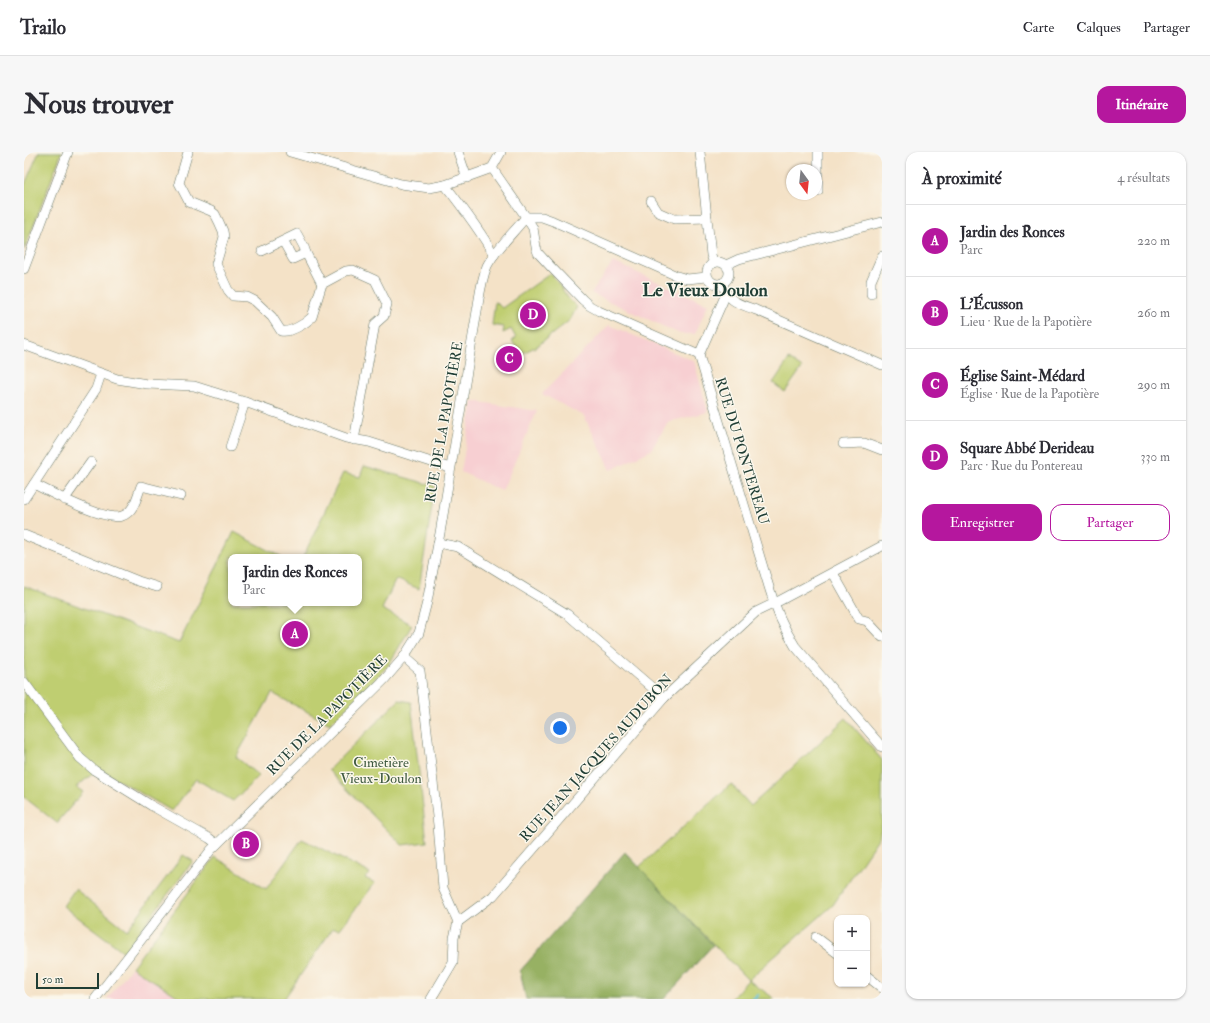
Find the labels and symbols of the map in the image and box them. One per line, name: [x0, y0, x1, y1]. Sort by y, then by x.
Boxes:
north arrow: [786, 164, 822, 200]
district label: Le Vieux Doulon: [642, 279, 768, 302]
pin: D: [520, 300, 546, 330]
street label: RUE DE LA PAPOTIÈRE: [421, 340, 467, 504]
pin: C: [496, 344, 522, 374]
street label: RUE DU PONTEREAU: [711, 375, 773, 527]
pin: A: [282, 619, 308, 649]
street label: RUE DE LA PAPOTIÈRE: [263, 651, 391, 779]
street label: RUE JEAN JACQUES AUDUBON: [516, 670, 676, 845]
your location: [550, 718, 570, 738]
park label: Cimetière Vieux-Doulon: [340, 754, 422, 787]
pin: B: [233, 829, 259, 859]
scale bar: [36, 971, 99, 990]

